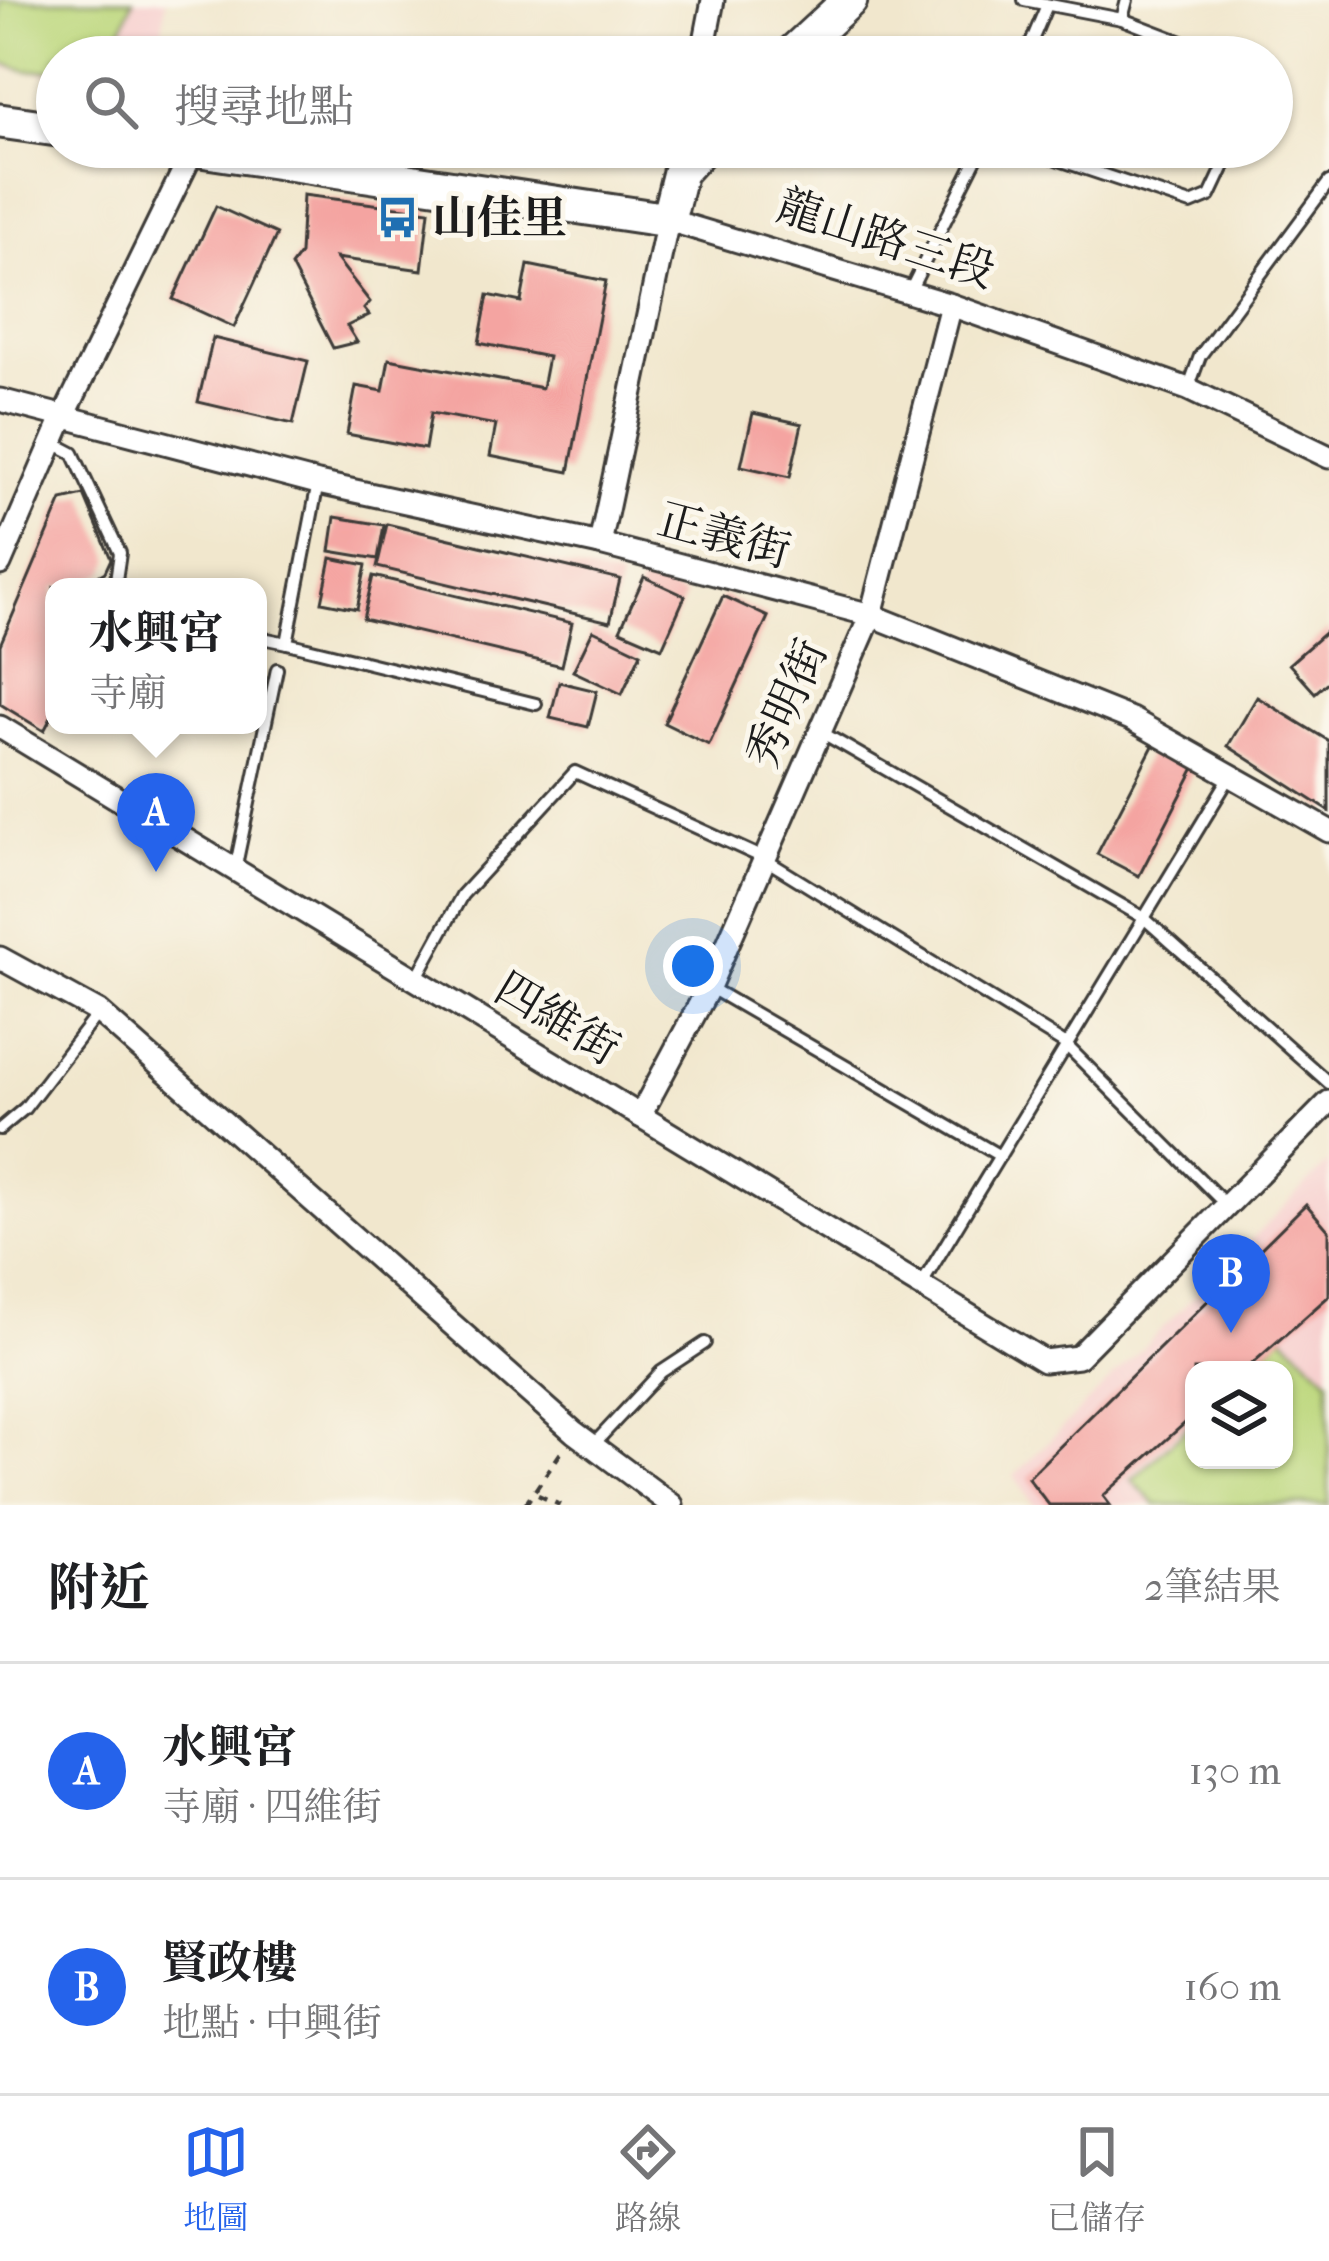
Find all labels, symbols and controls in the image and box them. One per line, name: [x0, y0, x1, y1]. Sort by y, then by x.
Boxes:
search box: [36, 36, 1293, 168]
icon: search: [78, 69, 144, 135]
text: 搜尋地點: [174, 81, 354, 134]
street label: 龍山路三段: [771, 179, 1001, 299]
place label: 山佳里: [432, 192, 567, 245]
bus stop icon: 山佳里: [375, 195, 421, 241]
street label: 正義街: [652, 493, 796, 579]
popup: [45, 578, 267, 734]
text: 水興宮: [88, 607, 224, 660]
street label: 秀明街: [735, 632, 839, 776]
text: 寺廟: [88, 670, 167, 716]
pin: A: [117, 773, 195, 872]
your location: [663, 936, 723, 996]
street label: 四維街: [485, 962, 629, 1076]
pin: B: [1192, 1234, 1270, 1333]
map controls: [1185, 1361, 1293, 1469]
button: layers: [1185, 1361, 1293, 1469]
text: 附近: [48, 1558, 150, 1618]
text: 2筆結果: [1144, 1564, 1281, 1610]
text: 水興宮: [162, 1721, 297, 1774]
text: A: [74, 1748, 100, 1794]
text: 130 m: [1189, 1748, 1281, 1794]
text: 寺廟 · 四維街: [162, 1784, 382, 1830]
text: 賢政樓: [162, 1937, 297, 1990]
text: B: [74, 1964, 100, 2010]
text: 160 m: [1184, 1964, 1281, 2010]
text: 地點 · 中興街: [162, 2000, 382, 2046]
tab: 地圖: [183, 2119, 249, 2238]
tab: 路線: [615, 2119, 681, 2238]
tab: 已儲存: [1047, 2119, 1146, 2238]

